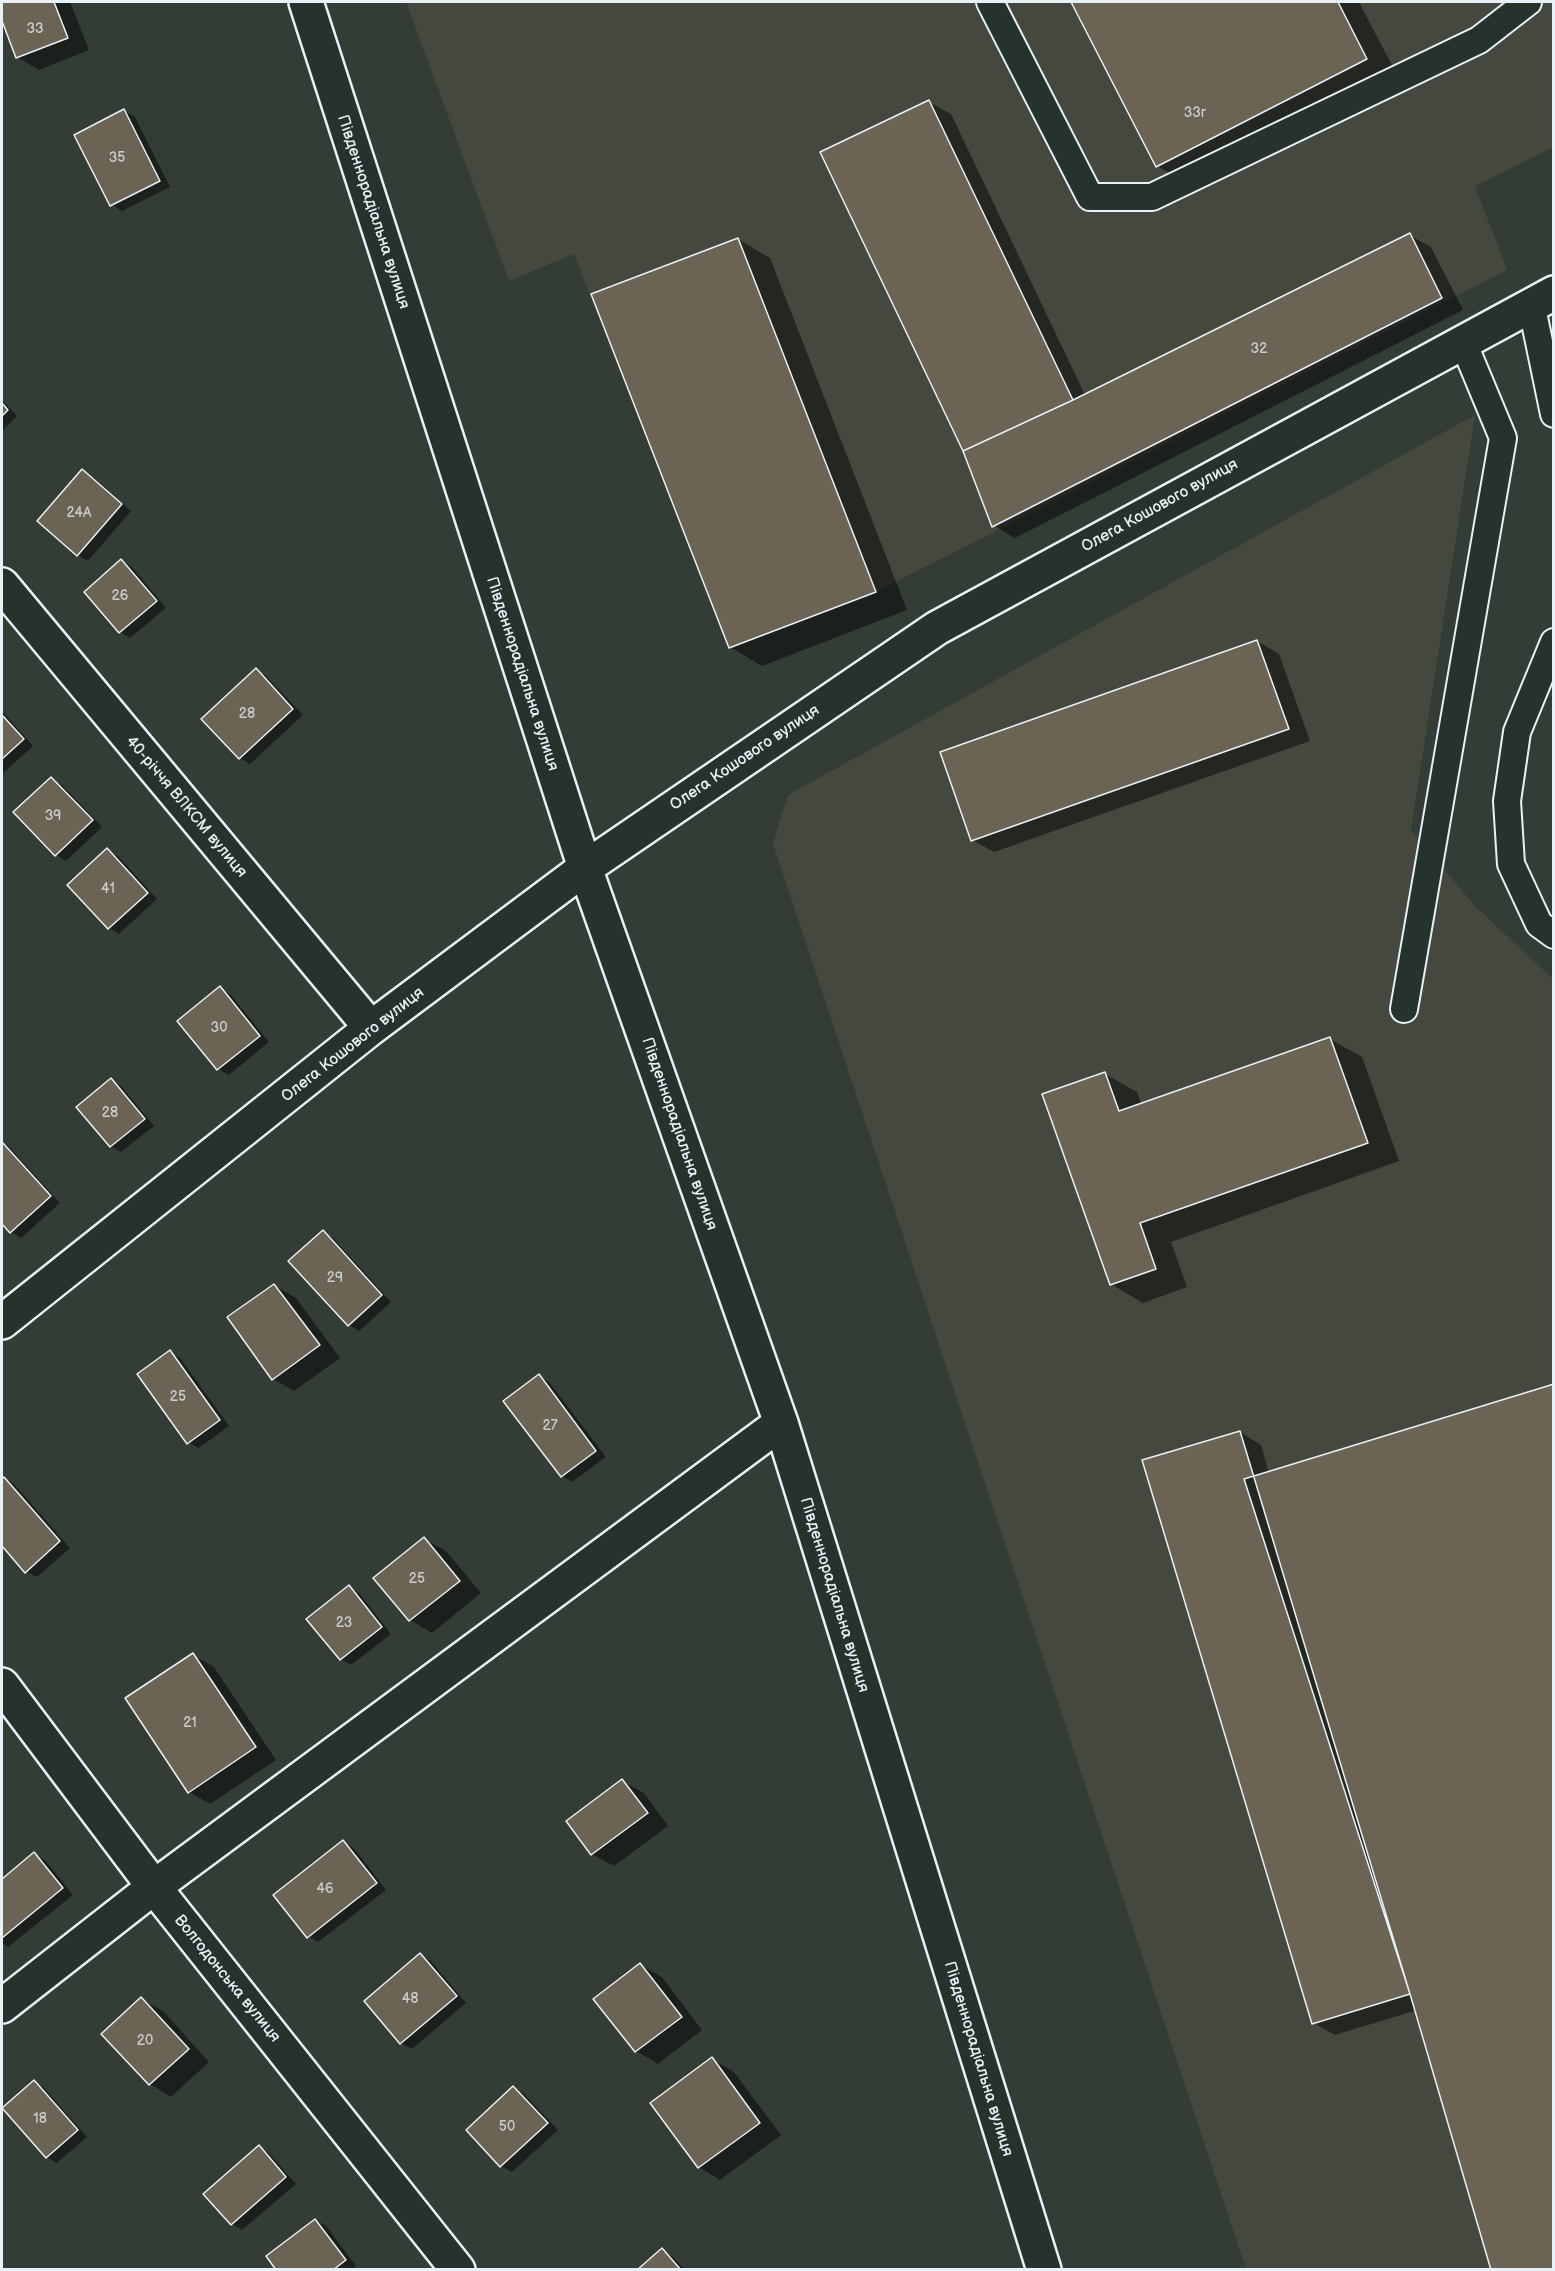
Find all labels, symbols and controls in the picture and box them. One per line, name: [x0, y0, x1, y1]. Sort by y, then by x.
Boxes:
house number: 33: [26, 21, 44, 37]
house number: 33г: [1184, 105, 1206, 121]
street label: Південнорадіальна вулиця: [333, 113, 413, 311]
house number: 35: [109, 150, 125, 166]
house number: 32: [1251, 341, 1267, 357]
street label: Олега Кошового вулиця: [1078, 455, 1242, 557]
house number: 24А: [66, 505, 92, 521]
street label: Південнорадіальна вулиця: [482, 575, 562, 773]
house number: 26: [112, 588, 128, 604]
street label: Олега Кошового вулиця: [667, 701, 823, 815]
house number: 28: [239, 706, 255, 722]
street label: 40-річчя ВЛКСМ вулиця: [121, 732, 251, 882]
house number: 39: [45, 808, 61, 824]
house number: 41: [101, 881, 115, 897]
street label: Олега Кошового вулиця: [278, 983, 428, 1107]
house number: 30: [211, 1020, 227, 1036]
street label: Південнорадіальна вулиця: [637, 1035, 721, 1233]
house number: 28: [102, 1105, 118, 1121]
house number: 29: [327, 1270, 343, 1286]
house number: 25: [170, 1389, 186, 1405]
house number: 27: [542, 1418, 558, 1434]
street label: Південнорадіальна вулиця: [795, 1495, 873, 1695]
house number: 25: [409, 1571, 425, 1587]
house number: 23: [336, 1615, 352, 1631]
house number: 21: [183, 1715, 197, 1731]
house number: 46: [316, 1881, 334, 1897]
street label: Волгодонська вулиця: [170, 1911, 284, 2047]
street label: Південнорадіальна вулиця: [939, 1959, 1017, 2159]
house number: 48: [402, 1991, 418, 2007]
house number: 20: [137, 2033, 153, 2049]
house number: 18: [33, 2111, 47, 2127]
house number: 50: [499, 2119, 515, 2135]

